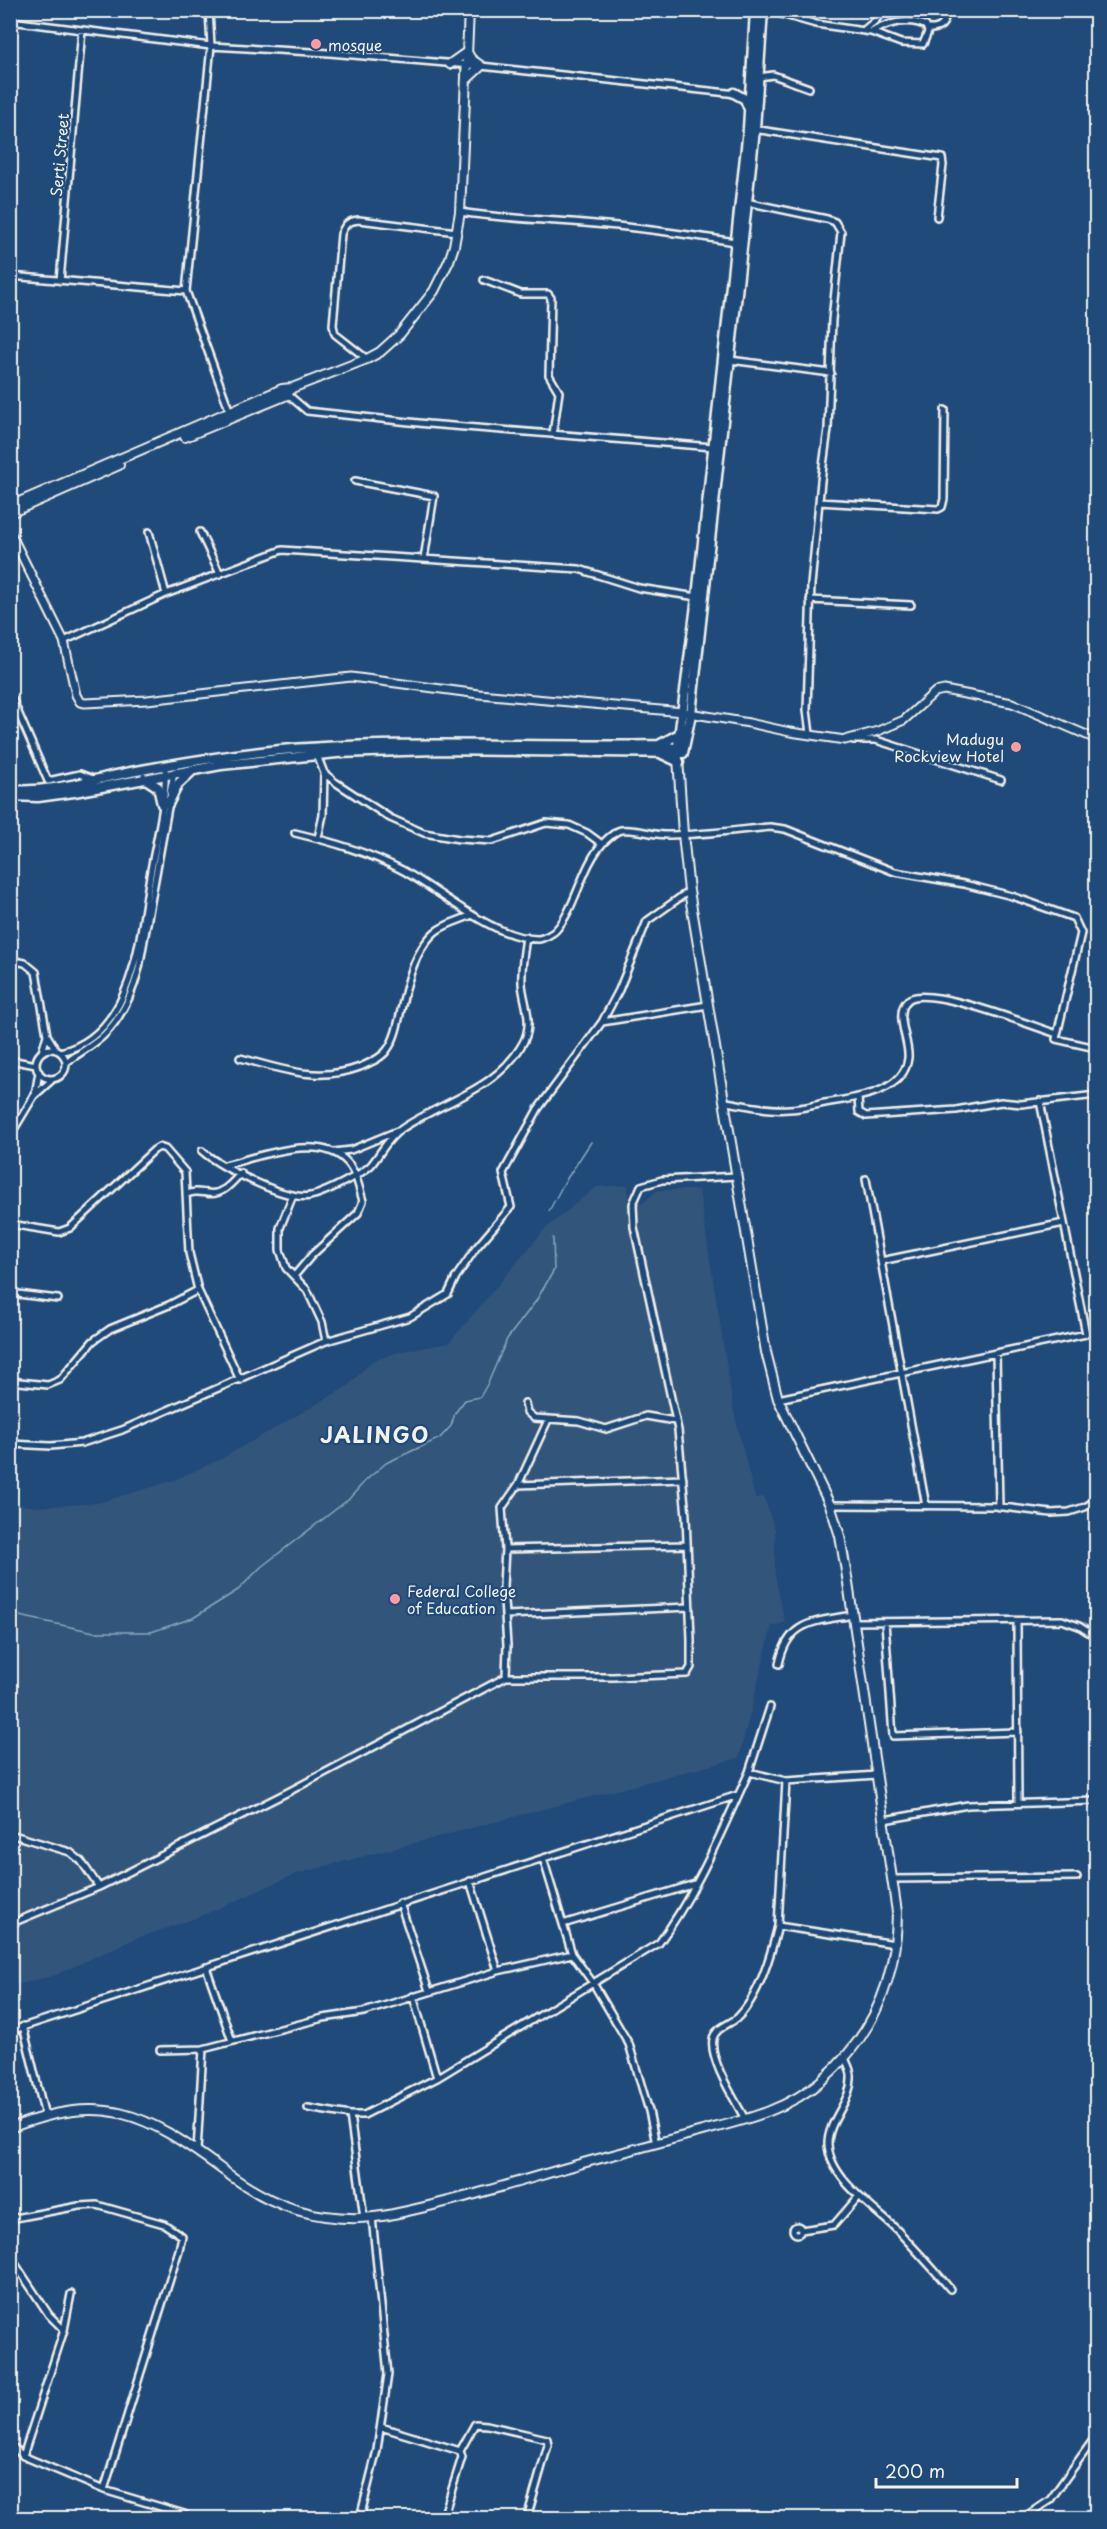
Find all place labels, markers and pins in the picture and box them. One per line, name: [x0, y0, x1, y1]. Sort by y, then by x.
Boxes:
place label: mosque: [328, 33, 382, 56]
marker: mosque: [309, 37, 323, 51]
place label: Madugu Rockview Hotel: [894, 727, 1004, 767]
marker: Madugu Rockview Hotel: [1009, 740, 1023, 754]
place label: Federal College of Education: [407, 1579, 516, 1619]
marker: Federal College of Education: [388, 1592, 402, 1606]

